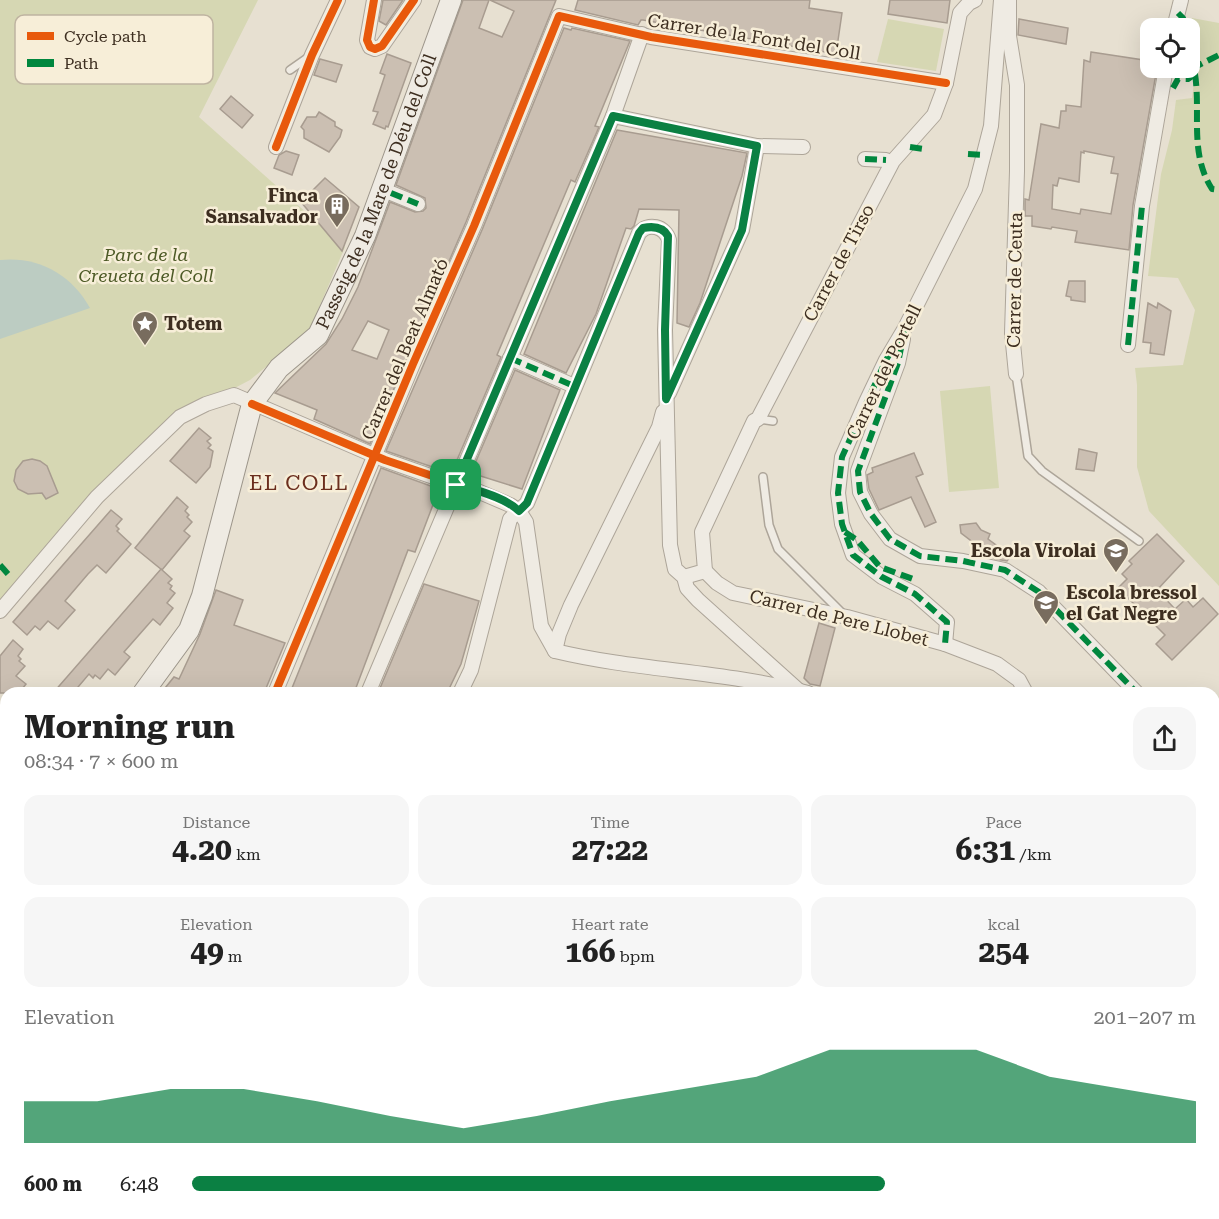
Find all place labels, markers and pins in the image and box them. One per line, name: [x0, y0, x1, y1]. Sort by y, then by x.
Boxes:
place label: Finca Sansalvador: [205, 185, 318, 227]
building icon: Finca Sansalvador: [322, 191, 352, 229]
place icon: Totem: [130, 309, 160, 347]
place label: Totem: [164, 313, 223, 334]
pin: [430, 459, 481, 510]
school or university icon: Escola Virolai: [1101, 536, 1131, 574]
place label: Escola Virolai: [971, 540, 1096, 561]
place label: Escola bressol el Gat Negre: [1066, 582, 1197, 624]
school or university icon: Escola bressol el Gat Negre: [1031, 588, 1061, 626]

